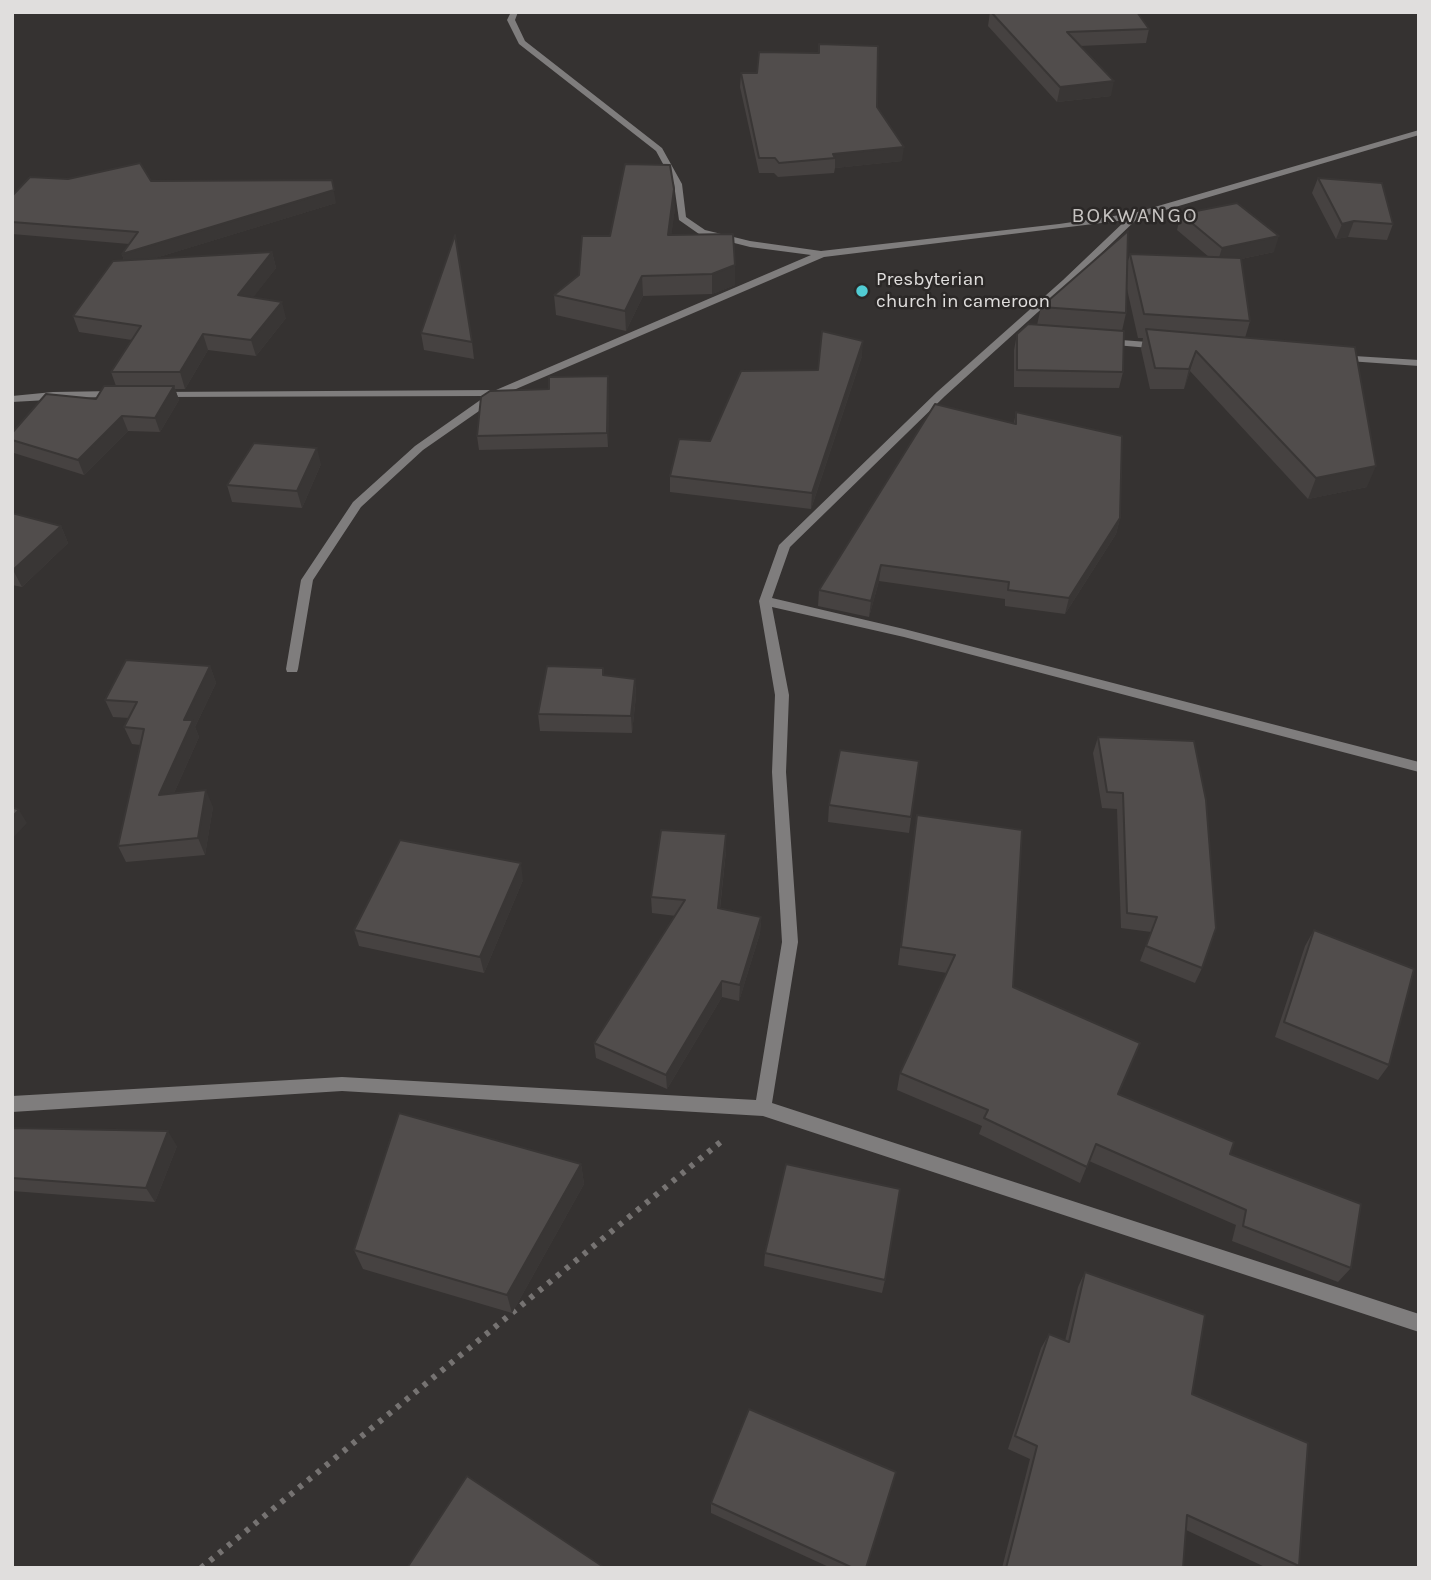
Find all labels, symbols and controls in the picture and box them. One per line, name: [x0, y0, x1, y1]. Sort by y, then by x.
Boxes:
district label: BOKWANGO: [1073, 203, 1197, 229]
place label: Presbyterian church in cameroon: [876, 269, 1050, 313]
marker: Presbyterian church in cameroon: [854, 283, 870, 299]

